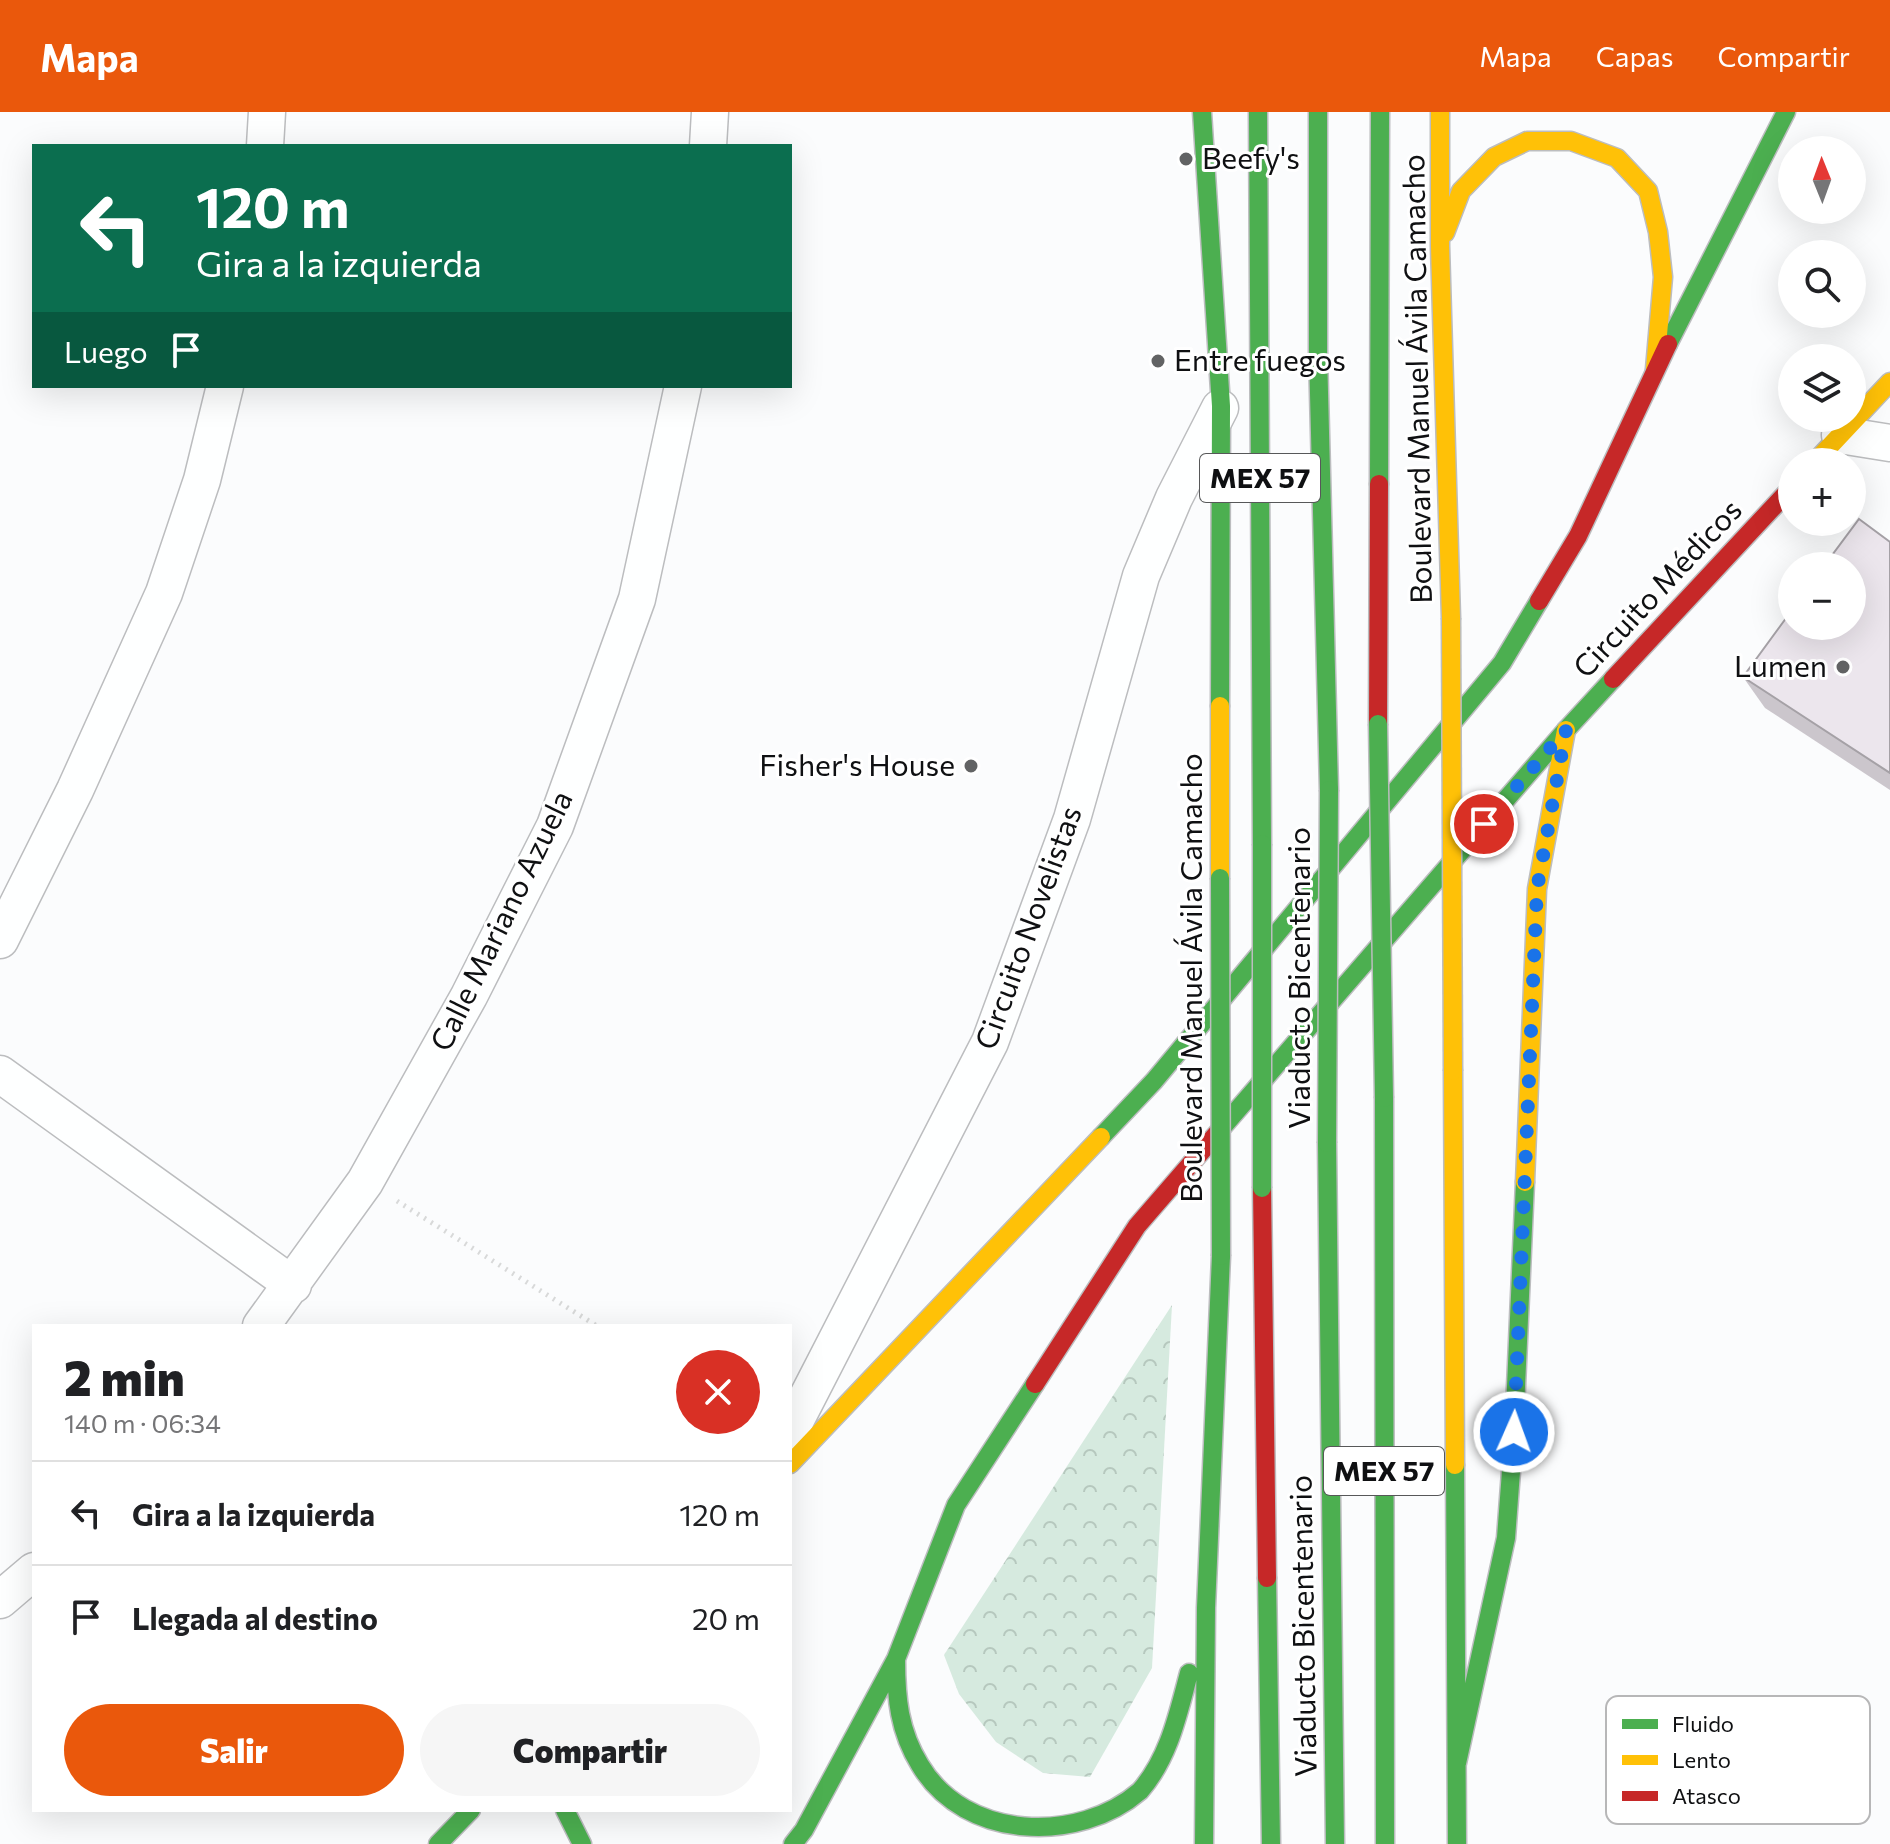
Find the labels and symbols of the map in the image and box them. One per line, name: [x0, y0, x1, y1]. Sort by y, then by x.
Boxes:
north arrow: [1778, 136, 1866, 224]
place label: Beefy's: [1202, 138, 1300, 175]
marker: Beefy's: [1177, 150, 1195, 168]
street label: Boulevard Manuel Ávila Camacho: [1393, 154, 1438, 604]
place label: Entre fuegos: [1174, 340, 1346, 377]
marker: Entre fuegos: [1149, 352, 1167, 370]
road number: MEX 57: [1200, 454, 1320, 502]
street label: Circuito Médicos: [1564, 490, 1748, 684]
place label: Lumen: [1734, 646, 1827, 683]
marker: Lumen: [1834, 658, 1852, 676]
place label: Fisher's House: [759, 745, 955, 782]
street label: Boulevard Manuel Ávila Camacho: [1171, 753, 1208, 1203]
marker: Fisher's House: [962, 757, 980, 775]
street label: Calle Mariano Azuela: [421, 784, 579, 1056]
pin: [1450, 790, 1518, 858]
street label: Circuito Novelistas: [965, 801, 1088, 1054]
street label: Viaducto Bicentenario: [1279, 827, 1316, 1129]
position arrow: [1472, 1390, 1556, 1474]
road number: MEX 57: [1324, 1447, 1444, 1495]
street label: Viaducto Bicentenario: [1280, 1475, 1323, 1777]
legend: [1606, 1696, 1870, 1824]
text: Fluido: [1672, 1710, 1734, 1737]
text: Lento: [1672, 1746, 1731, 1773]
text: Atasco: [1672, 1782, 1741, 1809]

